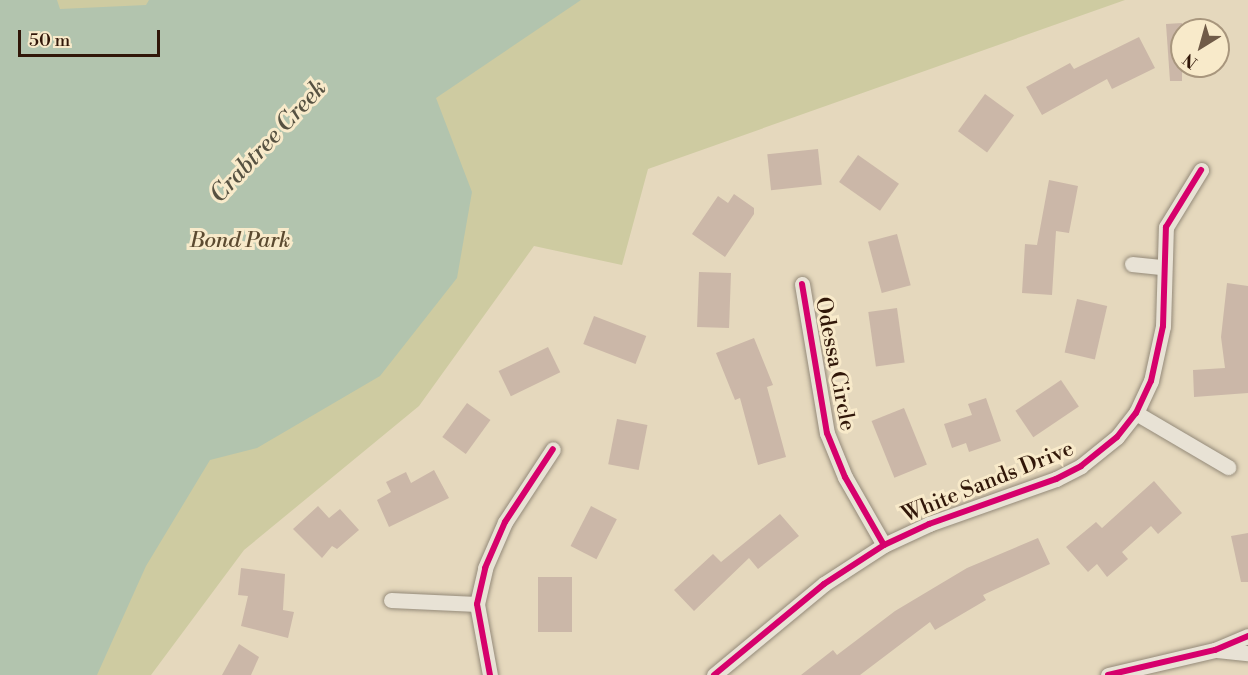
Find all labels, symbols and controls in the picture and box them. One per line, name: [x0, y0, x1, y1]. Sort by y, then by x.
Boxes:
scale bar: [21, 18, 164, 56]
north arrow: [1170, 18, 1230, 78]
text: 50 m: [29, 29, 70, 52]
text: N: [1179, 49, 1201, 73]
water label: Crabtree Creek: [205, 74, 333, 210]
park label: Bond Park: [190, 228, 290, 254]
street label: Odessa Circle: [809, 295, 861, 433]
street label: White Sands Drive: [898, 436, 1078, 528]

